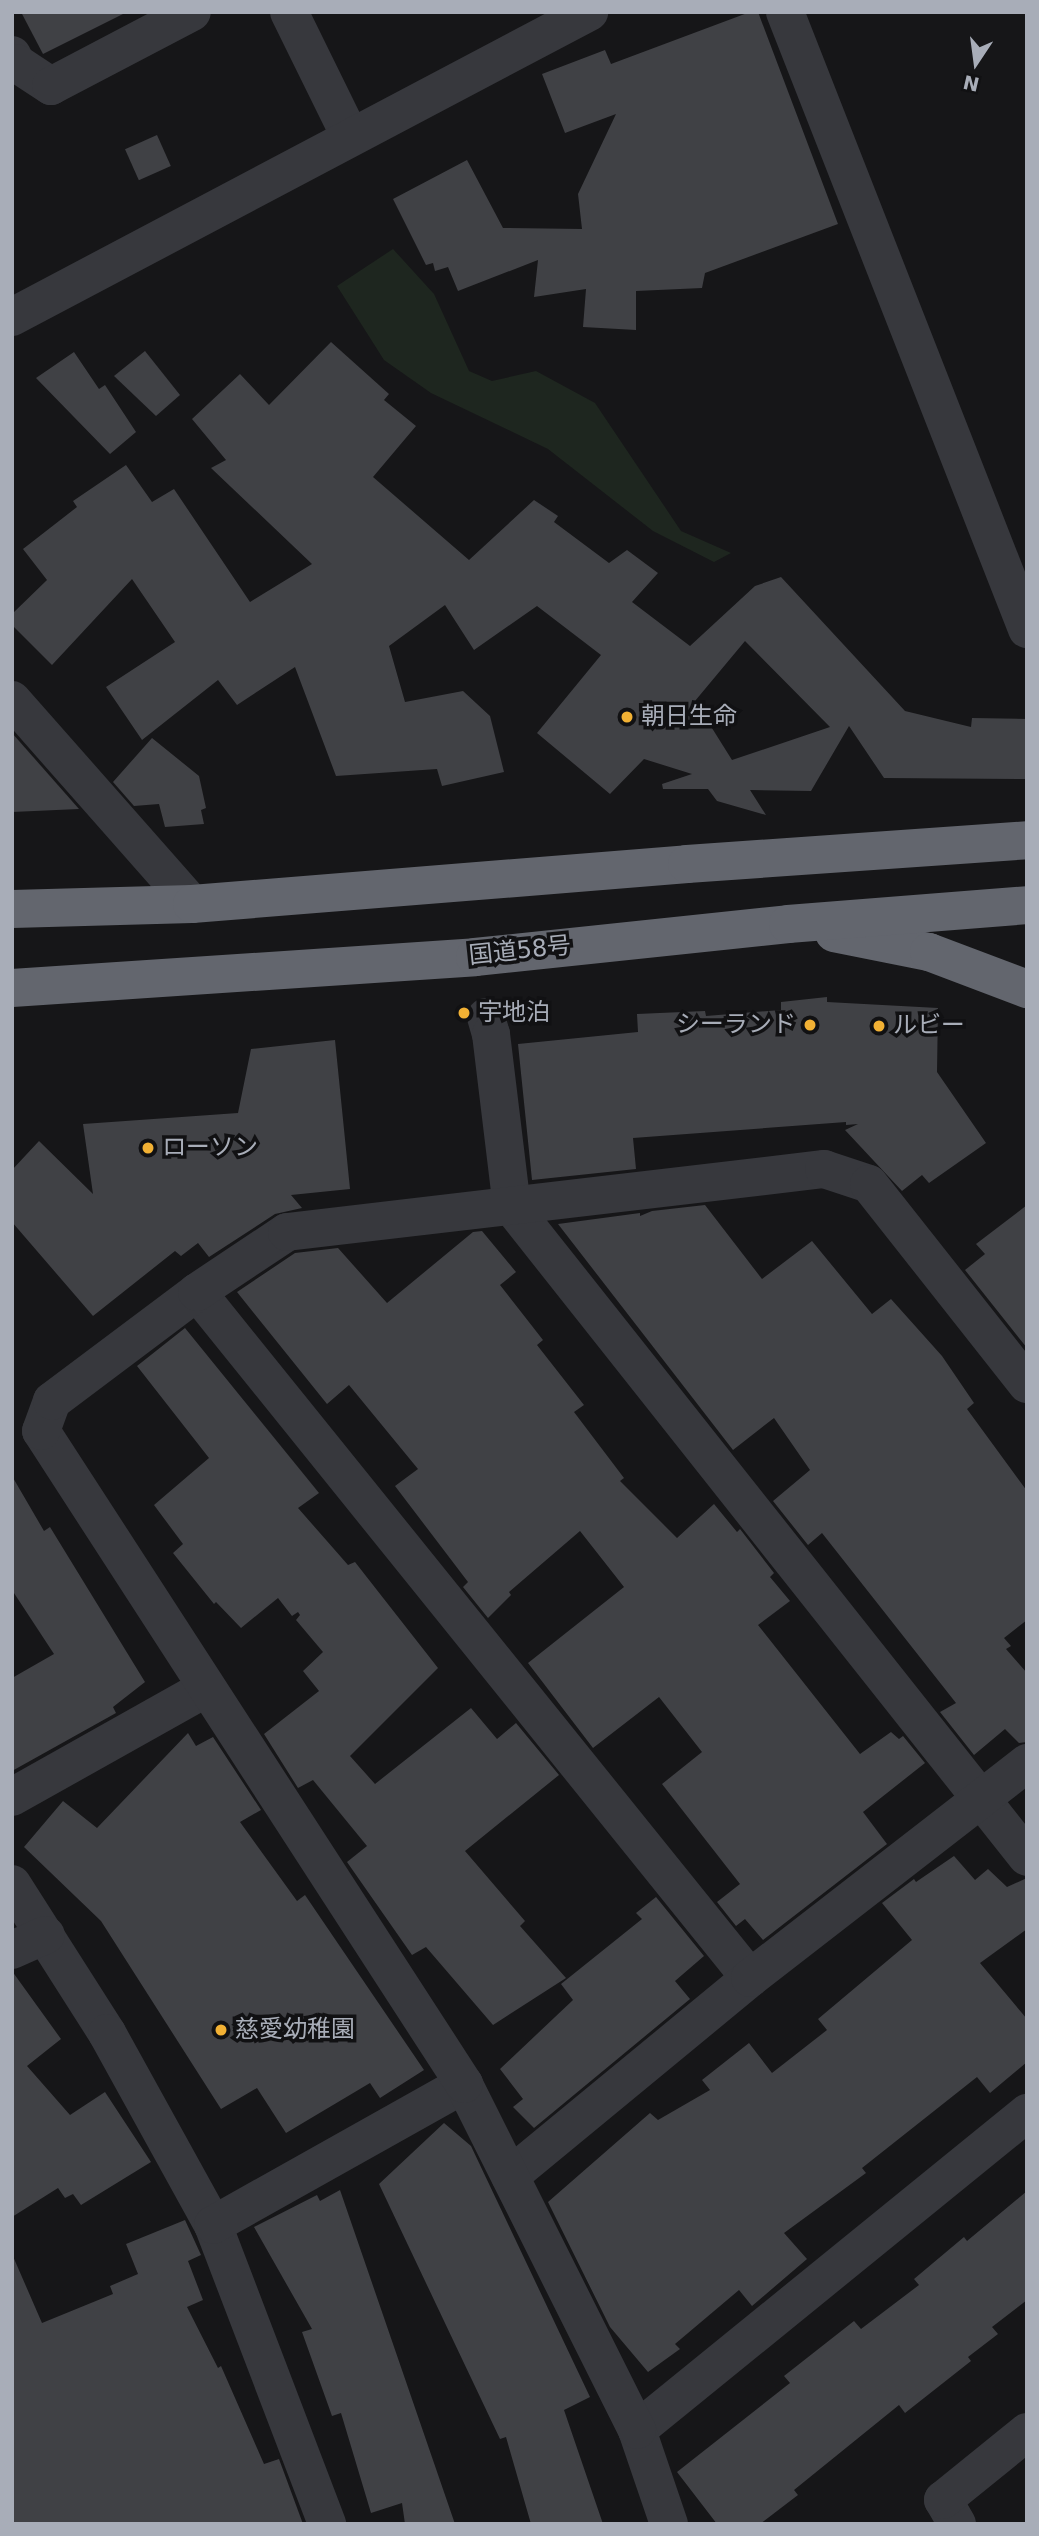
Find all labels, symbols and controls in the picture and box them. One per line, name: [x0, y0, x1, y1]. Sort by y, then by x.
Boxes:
north arrow: [941, 28, 1011, 98]
text: N: [961, 71, 981, 96]
place label: 朝日生命: [641, 703, 737, 731]
marker: 朝日生命: [619, 709, 635, 725]
street label: 国道58号: [468, 931, 572, 971]
place label: 宇地泊: [478, 999, 550, 1027]
marker: 宇地泊: [456, 1005, 472, 1021]
place label: シーランド: [676, 1011, 796, 1039]
place label: ルビー: [893, 1012, 965, 1040]
marker: シーランド: [802, 1017, 818, 1033]
marker: ルビー: [871, 1018, 887, 1034]
place label: ローソン: [162, 1134, 258, 1162]
marker: ローソン: [140, 1140, 156, 1156]
place label: 慈愛幼稚園: [235, 2016, 355, 2044]
marker: 慈愛幼稚園: [213, 2022, 229, 2038]

